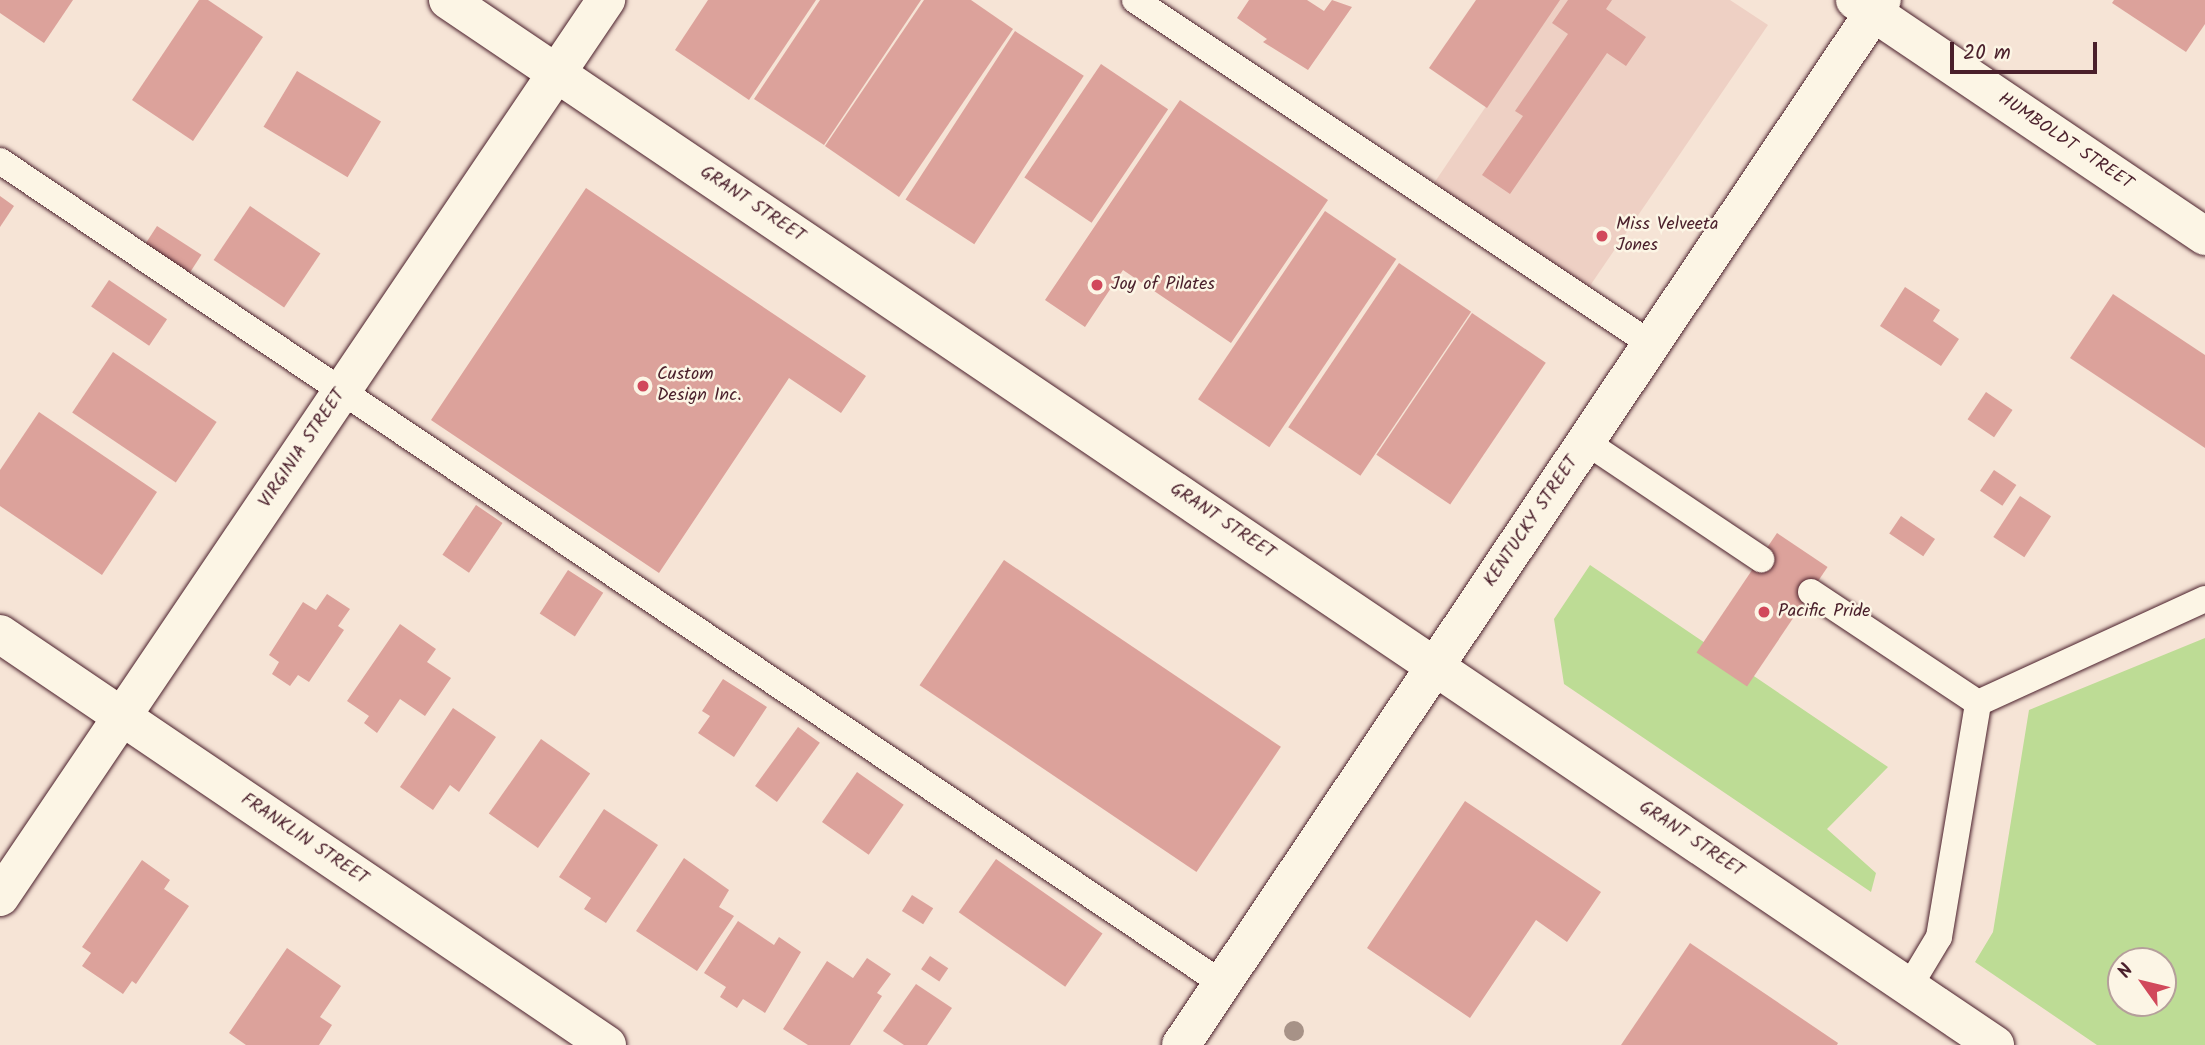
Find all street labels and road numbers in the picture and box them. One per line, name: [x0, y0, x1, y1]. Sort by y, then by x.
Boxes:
street label: HUMBOLDT STREET: [1993, 89, 2137, 195]
street label: GRANT STREET: [695, 162, 809, 248]
street label: VIRGINIA STREET: [255, 386, 351, 512]
street label: KENTUCKY STREET: [1480, 452, 1584, 592]
street label: GRANT STREET: [1165, 479, 1279, 565]
street label: FRANKLIN STREET: [236, 789, 372, 891]
street label: GRANT STREET: [1634, 797, 1748, 883]

